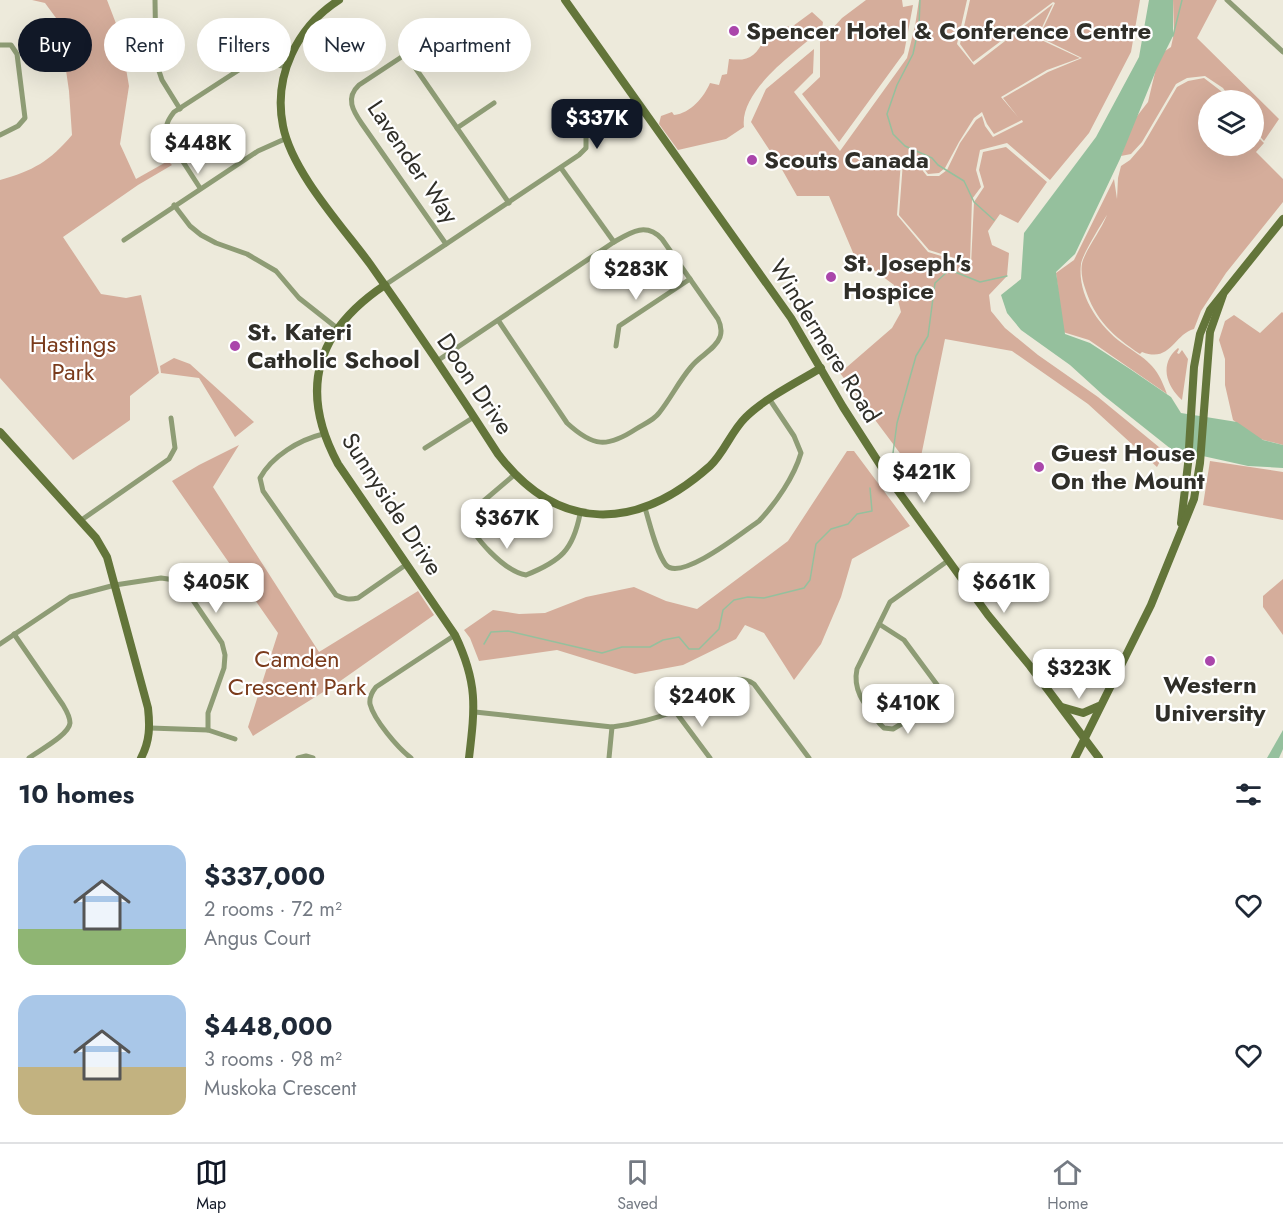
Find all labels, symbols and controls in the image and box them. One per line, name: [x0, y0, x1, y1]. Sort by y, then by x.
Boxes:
place label: Spencer Hotel & Conference Centre: [746, 13, 1151, 48]
chip: Buy: [18, 18, 92, 72]
chip: Rent: [104, 18, 185, 72]
chip: Filters: [197, 18, 291, 72]
chip: New: [303, 18, 386, 72]
chip: Apartment: [398, 18, 531, 72]
marker: Spencer Hotel & Conference Centre: [727, 24, 741, 38]
map controls: [1198, 90, 1264, 156]
button: layers: [1198, 90, 1264, 156]
street label: Lavender Way: [359, 93, 468, 231]
pin: $337K: [555, 99, 639, 150]
text: $337K: [565, 104, 629, 133]
pin: $448K: [156, 124, 240, 175]
text: $448K: [165, 129, 231, 158]
place label: Scouts Canada: [764, 142, 929, 177]
marker: Scouts Canada: [745, 153, 759, 167]
place label: St. Joseph's Hospice: [843, 245, 971, 308]
pin: $283K: [594, 250, 678, 301]
street label: Windermere Road: [761, 252, 890, 429]
text: $283K: [604, 255, 668, 284]
marker: St. Joseph's Hospice: [824, 270, 838, 284]
place label: St. Kateri Catholic School: [247, 314, 420, 377]
park label: Hastings Park: [30, 326, 116, 389]
street label: Doon Drive: [429, 326, 522, 441]
marker: St. Kateri Catholic School: [228, 339, 242, 353]
street label: Sunnyside Drive: [333, 425, 452, 582]
place label: Guest House On the Mount: [1051, 435, 1205, 498]
pin: $421K: [882, 453, 966, 504]
text: $421K: [892, 458, 956, 487]
marker: Guest House On the Mount: [1032, 460, 1046, 474]
pin: $367K: [465, 499, 549, 550]
text: $367K: [475, 504, 539, 533]
pin: $405K: [174, 563, 258, 614]
pin: $661K: [962, 563, 1046, 614]
text: $405K: [183, 568, 249, 597]
text: $661K: [972, 568, 1036, 597]
park label: Camden Crescent Park: [228, 641, 367, 704]
pin: $323K: [1037, 649, 1121, 700]
text: $323K: [1047, 654, 1111, 683]
marker: Western University: [1203, 654, 1217, 668]
place label: Western University: [1155, 667, 1266, 730]
pin: $240K: [660, 677, 744, 728]
text: $240K: [669, 682, 735, 711]
pin: $410K: [866, 684, 950, 735]
text: $410K: [876, 689, 940, 718]
text: 10 homes: [18, 775, 134, 813]
icon: filters: [1232, 778, 1265, 811]
text: $337,000: [204, 857, 325, 895]
icon: home: [66, 869, 138, 941]
icon: heart: [1232, 889, 1265, 922]
text: 2 rooms · 72 m²: [204, 895, 342, 924]
text: Angus Court: [204, 924, 310, 953]
text: $448,000: [204, 1007, 332, 1045]
icon: home: [66, 1019, 138, 1091]
icon: heart: [1232, 1039, 1265, 1072]
text: 3 rooms · 98 m²: [204, 1045, 342, 1074]
text: Muskoka Crescent: [204, 1074, 356, 1103]
tab: Map: [195, 1156, 228, 1215]
tab: Saved: [617, 1156, 658, 1215]
tab: Home: [1047, 1156, 1088, 1215]

